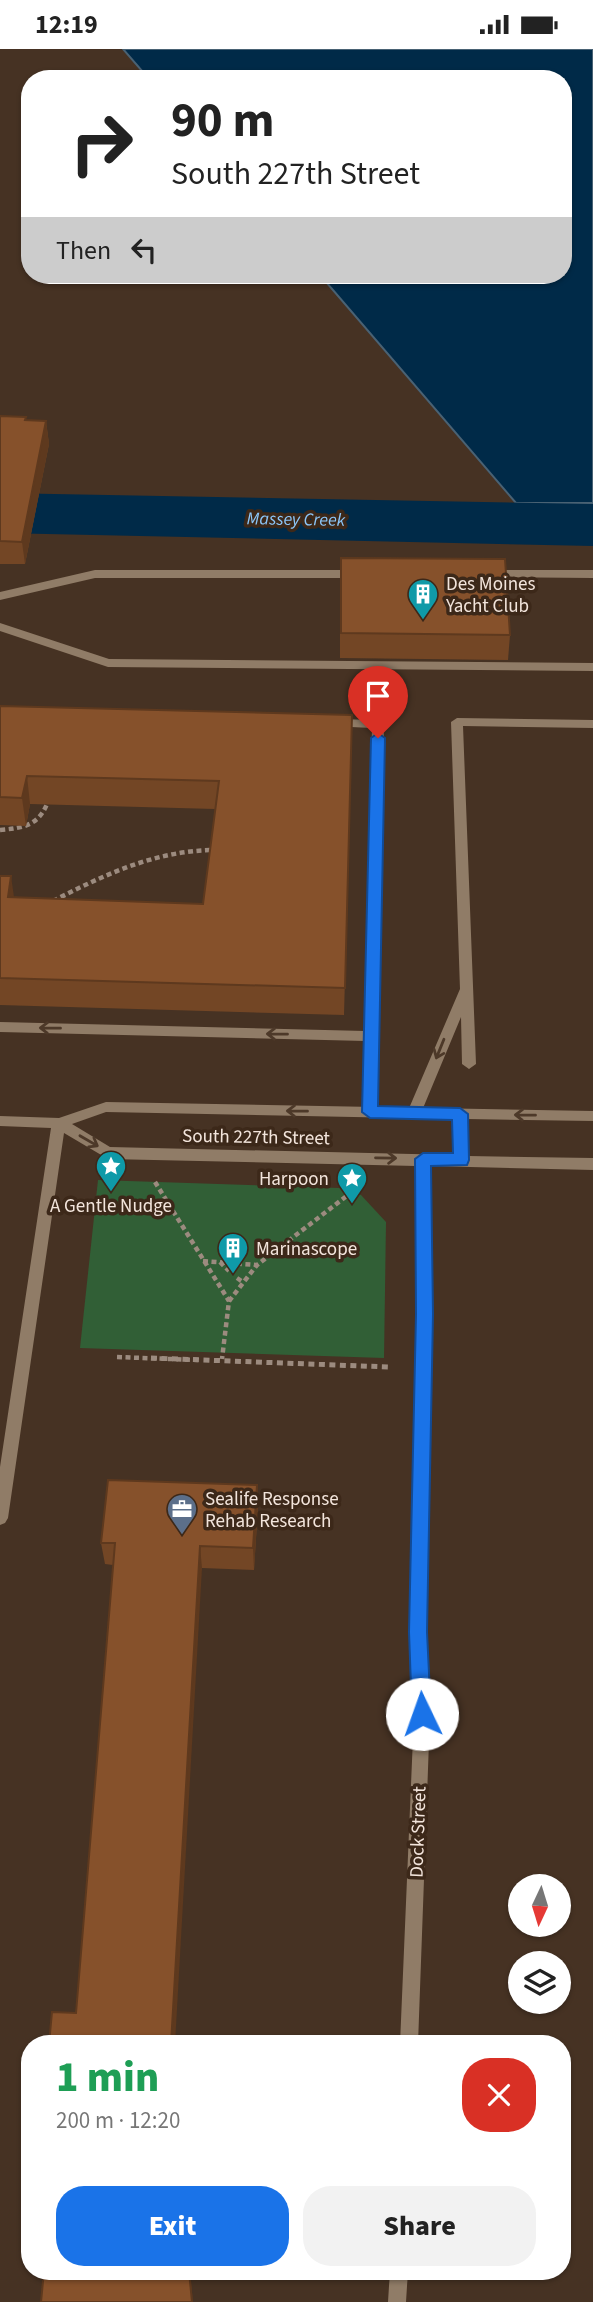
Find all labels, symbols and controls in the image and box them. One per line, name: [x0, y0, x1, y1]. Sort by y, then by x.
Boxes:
text: 12:19: [35, 6, 98, 43]
text: 90 m: [171, 86, 275, 156]
icon: right: [56, 98, 147, 189]
text: South 227th Street: [171, 151, 420, 197]
icon: left: [125, 231, 163, 269]
text: Then: [56, 232, 111, 269]
water label: Massey Creek: [246, 506, 346, 533]
place label: Des Moines Yacht Club: [445, 571, 535, 620]
building icon: Des Moines Yacht Club: [406, 577, 440, 621]
pin: [348, 666, 408, 738]
icon: arrive: [359, 677, 397, 715]
one-way arrow: [38, 1021, 61, 1035]
one-way arrow: [266, 1027, 289, 1041]
one-way arrow: [433, 1038, 446, 1060]
one-way arrow: [286, 1104, 309, 1117]
one-way arrow: [514, 1108, 537, 1122]
street label: South 227th Street: [182, 1123, 331, 1152]
one-way arrow: [78, 1134, 98, 1148]
place icon: A Gentle Nudge: [94, 1149, 128, 1193]
one-way arrow: [375, 1152, 398, 1165]
place icon: Harpoon: [335, 1161, 369, 1205]
place label: Harpoon: [259, 1166, 329, 1193]
place label: A Gentle Nudge: [50, 1193, 172, 1220]
building icon: Marinascope: [216, 1231, 250, 1275]
place label: Marinascope: [256, 1236, 357, 1263]
place label: Sealife Response Rehab Research: [205, 1486, 339, 1535]
office icon: Sealife Response Rehab Research: [165, 1492, 199, 1536]
position arrow: [385, 1677, 459, 1751]
street label: Dock Street: [403, 1785, 434, 1878]
north arrow: [508, 1874, 570, 1937]
map controls: [508, 1874, 571, 2014]
button: layers: [508, 1951, 571, 2014]
text: 1 min: [56, 2048, 159, 2108]
button: close: [462, 2058, 536, 2132]
text: 200 m · 12:20: [56, 2104, 180, 2137]
button: Exit: [56, 2186, 289, 2266]
button: Share: [303, 2186, 536, 2266]

